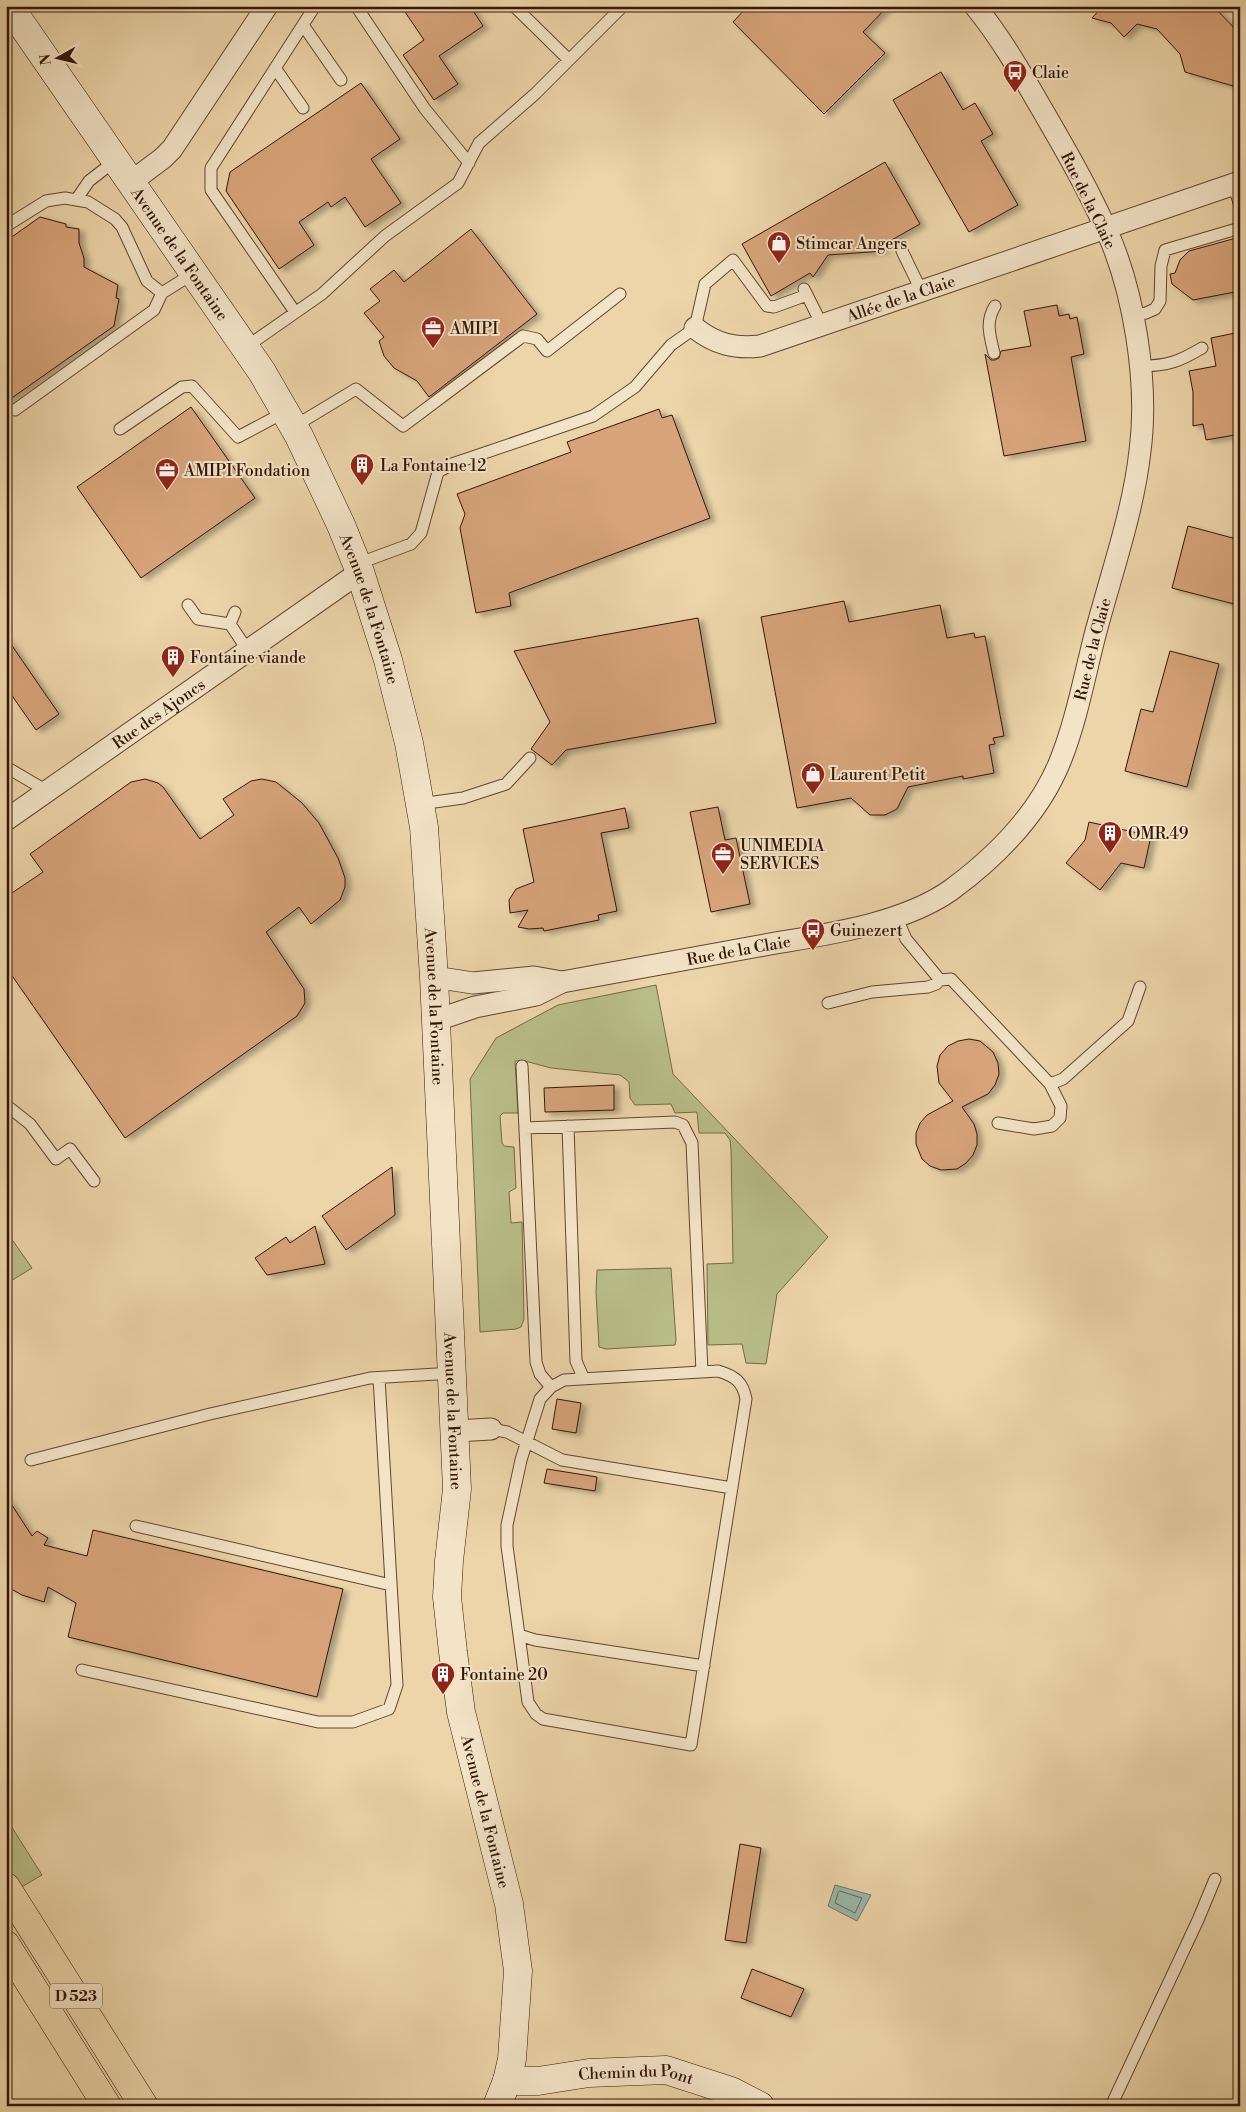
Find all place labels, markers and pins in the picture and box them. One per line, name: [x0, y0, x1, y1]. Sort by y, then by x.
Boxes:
bus stop icon: Claie: [1002, 59, 1028, 93]
place label: Claie: [1032, 63, 1069, 83]
shop icon: Stimcar Angers: [766, 230, 792, 264]
place label: Stimcar Angers: [796, 234, 907, 254]
office icon: AMIPI: [420, 315, 446, 349]
place label: AMIPI: [449, 319, 498, 339]
building icon: La Fontaine 12: [349, 452, 375, 486]
place label: La Fontaine 12: [380, 456, 486, 476]
office icon: AMIPI Fondation: [154, 457, 180, 491]
place label: AMIPI Fondation: [183, 461, 311, 481]
building icon: Fontaine viande: [160, 644, 186, 678]
place label: Fontaine viande: [190, 648, 306, 668]
shop icon: Laurent Petit: [800, 761, 826, 795]
place label: Laurent Petit: [830, 765, 926, 785]
building icon: OMR.49: [1097, 820, 1123, 854]
place label: OMR.49: [1128, 824, 1189, 844]
place label: UNIMEDIA SERVICES: [740, 836, 825, 874]
office icon: UNIMEDIA SERVICES: [710, 841, 736, 875]
bus stop icon: Guinezert: [800, 917, 826, 951]
place label: Guinezert: [830, 921, 903, 941]
building icon: Fontaine 20: [430, 1661, 456, 1695]
place label: Fontaine 20: [460, 1665, 548, 1685]

